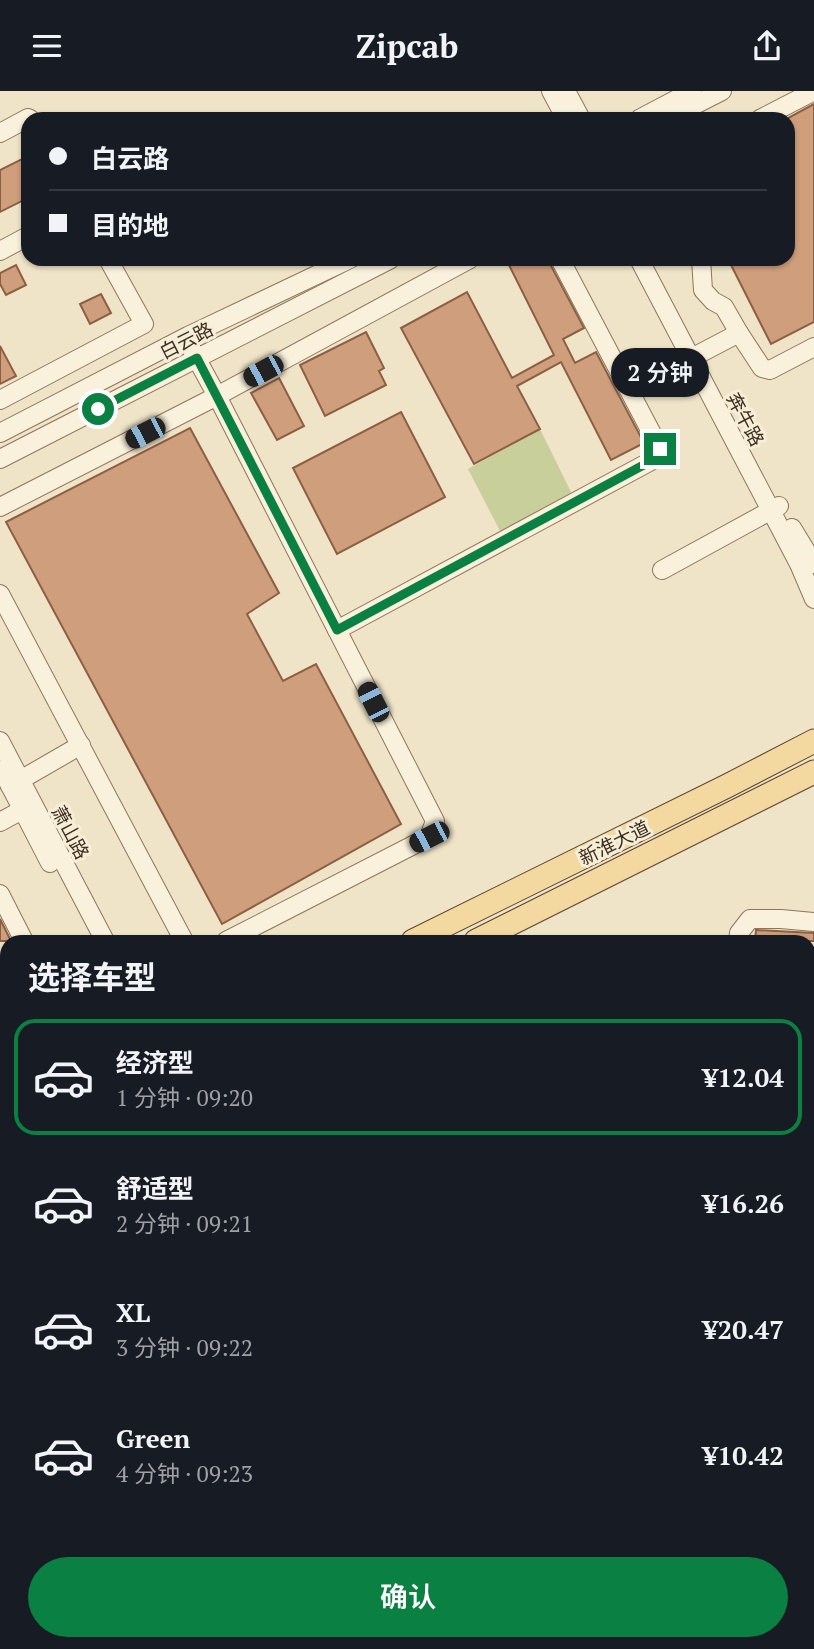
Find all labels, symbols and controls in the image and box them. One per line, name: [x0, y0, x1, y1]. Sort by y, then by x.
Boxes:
text: Zipcab: [356, 25, 458, 67]
icon: menu: [28, 27, 66, 65]
icon: share: [748, 27, 786, 65]
text: 白云路: [91, 141, 169, 175]
text: 目的地: [91, 208, 169, 242]
street label: 白云路: [155, 316, 217, 364]
callout: 2 分钟: [611, 347, 709, 397]
car: [240, 352, 287, 390]
text: 2 分钟: [627, 357, 693, 388]
street label: 奔牛路: [722, 388, 770, 450]
route start: [82, 393, 114, 425]
car: [122, 414, 169, 452]
route end: [644, 433, 676, 465]
car: [355, 679, 392, 725]
street label: 萧山路: [47, 801, 95, 863]
street label: 新淮大道: [574, 814, 654, 870]
car: [406, 818, 453, 856]
text: 选择车型: [28, 956, 156, 998]
text: 经济型: [116, 1045, 194, 1079]
icon: car: [32, 1046, 95, 1109]
text: ¥12.04: [703, 1060, 784, 1094]
text: 1 分钟 · 09:20: [116, 1082, 253, 1113]
text: 舒适型: [116, 1171, 194, 1205]
icon: car: [32, 1172, 95, 1235]
text: ¥16.26: [703, 1186, 784, 1220]
text: 2 分钟 · 09:21: [116, 1208, 253, 1239]
text: XL: [116, 1295, 150, 1329]
icon: car: [32, 1298, 95, 1361]
text: ¥20.47: [703, 1312, 784, 1346]
text: 3 分钟 · 09:22: [116, 1332, 253, 1363]
text: Green: [116, 1421, 190, 1455]
icon: car: [32, 1424, 95, 1487]
text: ¥10.42: [703, 1438, 784, 1472]
text: 4 分钟 · 09:23: [116, 1458, 253, 1489]
button: 确认: [28, 1557, 788, 1637]

